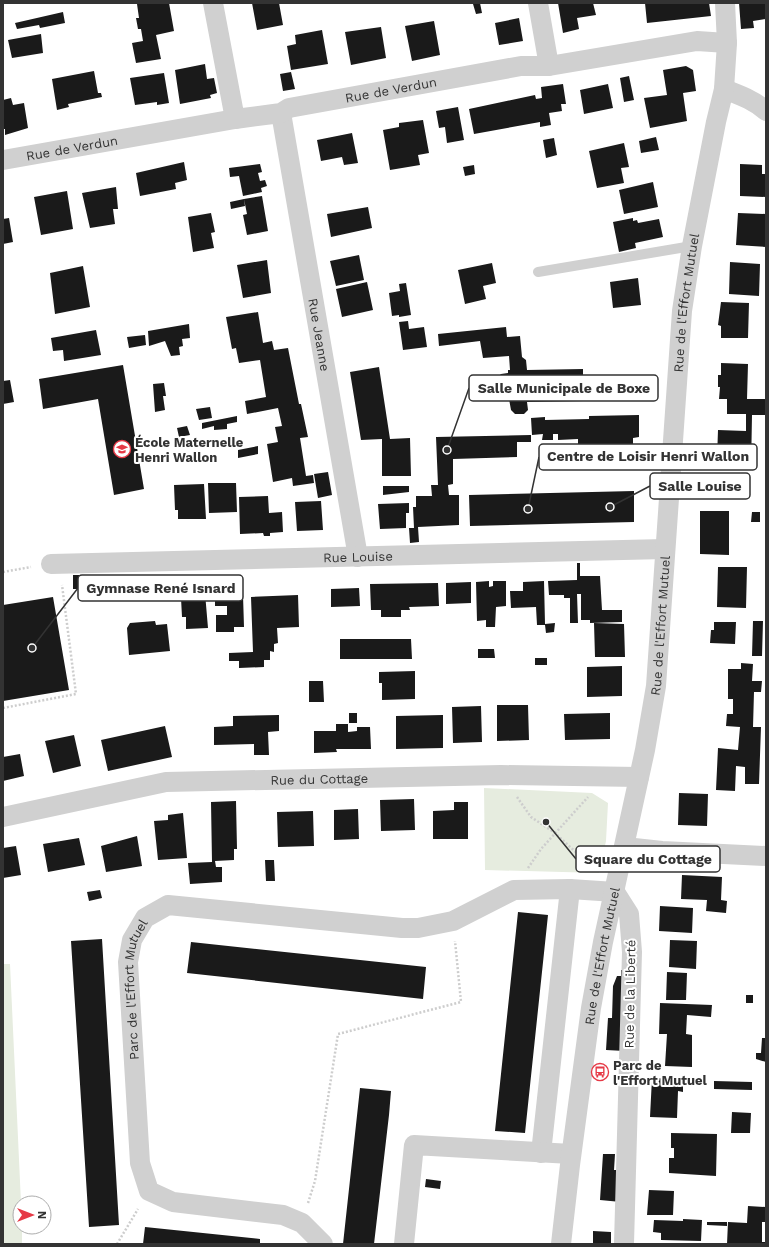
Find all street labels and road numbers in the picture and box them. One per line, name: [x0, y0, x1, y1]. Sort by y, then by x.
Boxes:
street label: Rue de Verdun: [344, 74, 438, 105]
street label: Rue de Verdun: [25, 132, 119, 163]
street label: Rue de l'Effort Mutuel: [670, 232, 702, 373]
street label: Rue Jeanne: [306, 297, 333, 372]
street label: Rue Louise: [323, 548, 393, 565]
street label: Rue de l'Effort Mutuel: [647, 555, 673, 697]
street label: Rue du Cottage: [270, 770, 368, 787]
street label: Rue de l'Effort Mutuel: [581, 886, 622, 1026]
street label: Parc de l'Effort Mutuel: [120, 916, 150, 1060]
street label: Rue de la Liberté: [622, 939, 638, 1049]

